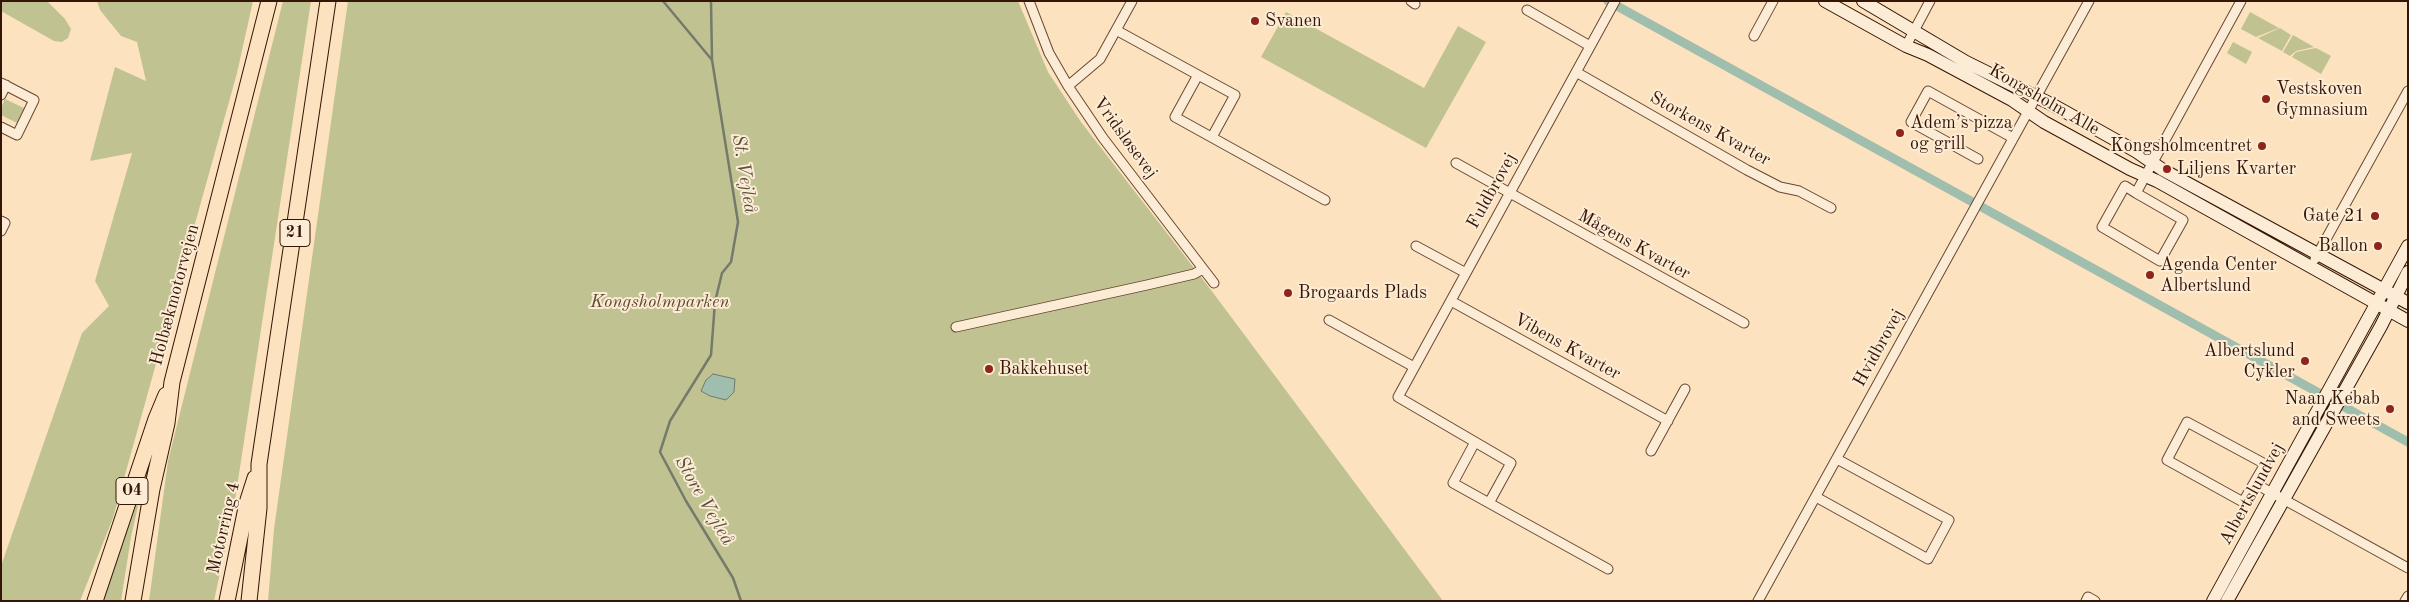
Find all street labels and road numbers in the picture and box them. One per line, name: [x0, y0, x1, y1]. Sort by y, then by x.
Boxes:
street label: Kongsholm Alle: [1985, 60, 2103, 140]
street label: Storkens Kvarter: [1646, 87, 1774, 171]
street label: Vridsløsevej: [1088, 93, 1162, 183]
street label: Fuldbrovej: [1462, 149, 1522, 233]
street label: Mågens Kvarter: [1574, 205, 1694, 285]
road number: 21: [280, 220, 310, 247]
street label: Holbækmotorvejen: [146, 222, 204, 368]
street label: Hvidbrovej: [1849, 305, 1909, 391]
street label: Vibens Kvarter: [1510, 309, 1624, 385]
street label: Albertslundvej: [2215, 439, 2289, 549]
road number: O4: [116, 478, 148, 504]
street label: Motorring 4: [203, 480, 245, 576]

